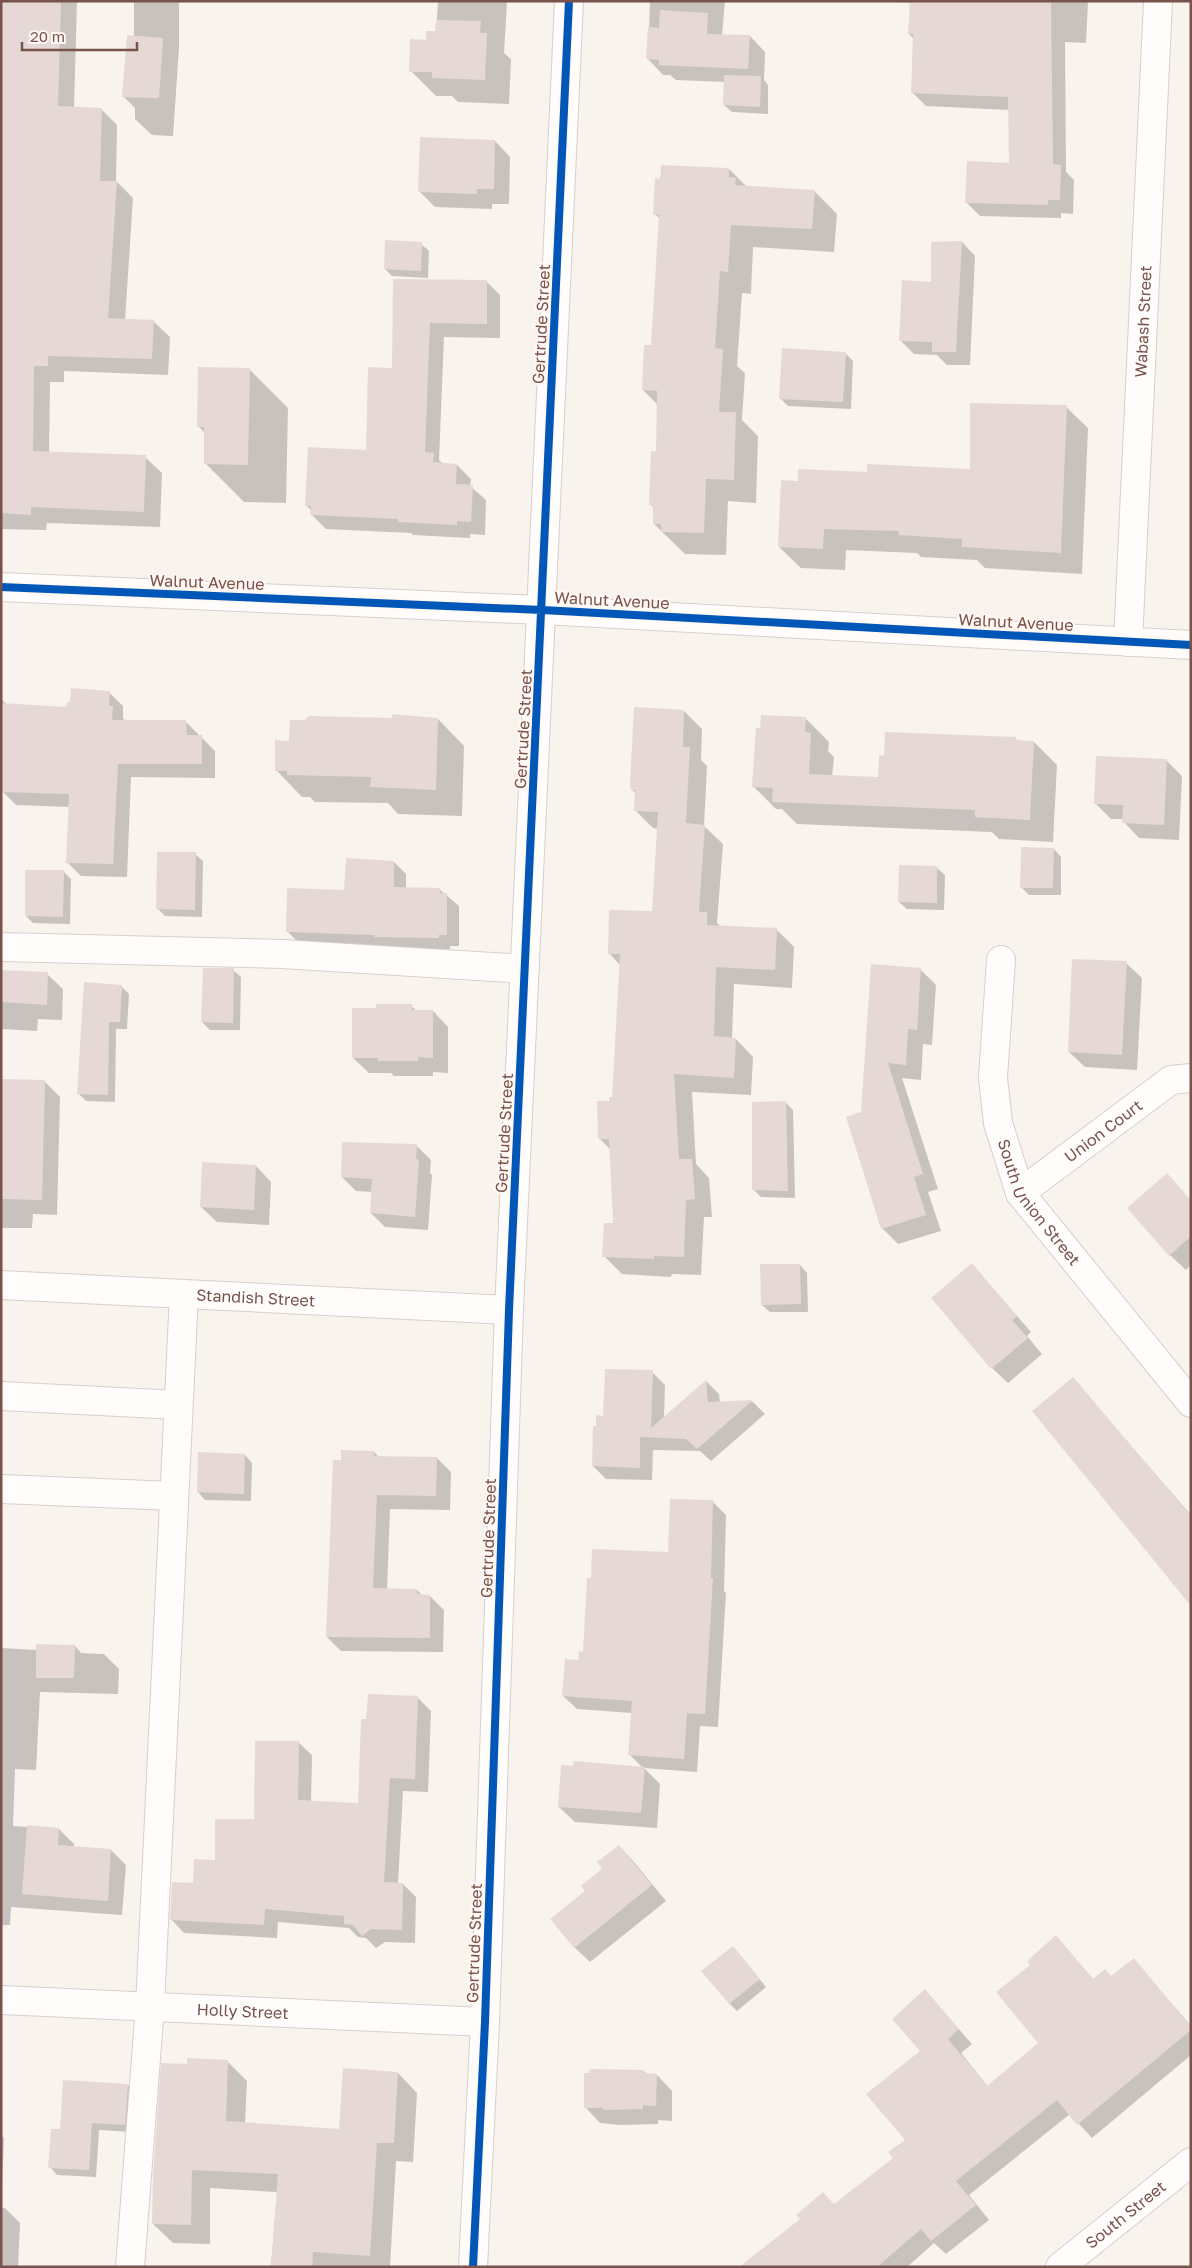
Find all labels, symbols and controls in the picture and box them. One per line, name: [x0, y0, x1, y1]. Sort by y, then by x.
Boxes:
scale bar: [22, 20, 138, 52]
text: 20 m: [30, 27, 65, 45]
street label: Gertrude Street: [528, 264, 554, 384]
street label: Wabash Street: [1130, 265, 1156, 378]
street label: Walnut Avenue: [149, 570, 265, 594]
street label: Walnut Avenue: [554, 587, 670, 613]
street label: Walnut Avenue: [958, 609, 1074, 635]
street label: Gertrude Street: [510, 669, 536, 789]
street label: Gertrude Street: [491, 1073, 517, 1193]
street label: Union Court: [1060, 1095, 1146, 1166]
street label: South Union Street: [994, 1136, 1085, 1269]
street label: Standish Street: [196, 1285, 316, 1310]
street label: Gertrude Street: [476, 1478, 500, 1598]
street label: Gertrude Street: [462, 1883, 486, 2003]
street label: Holly Street: [196, 1999, 289, 2023]
street label: South Street: [1081, 2176, 1170, 2253]

